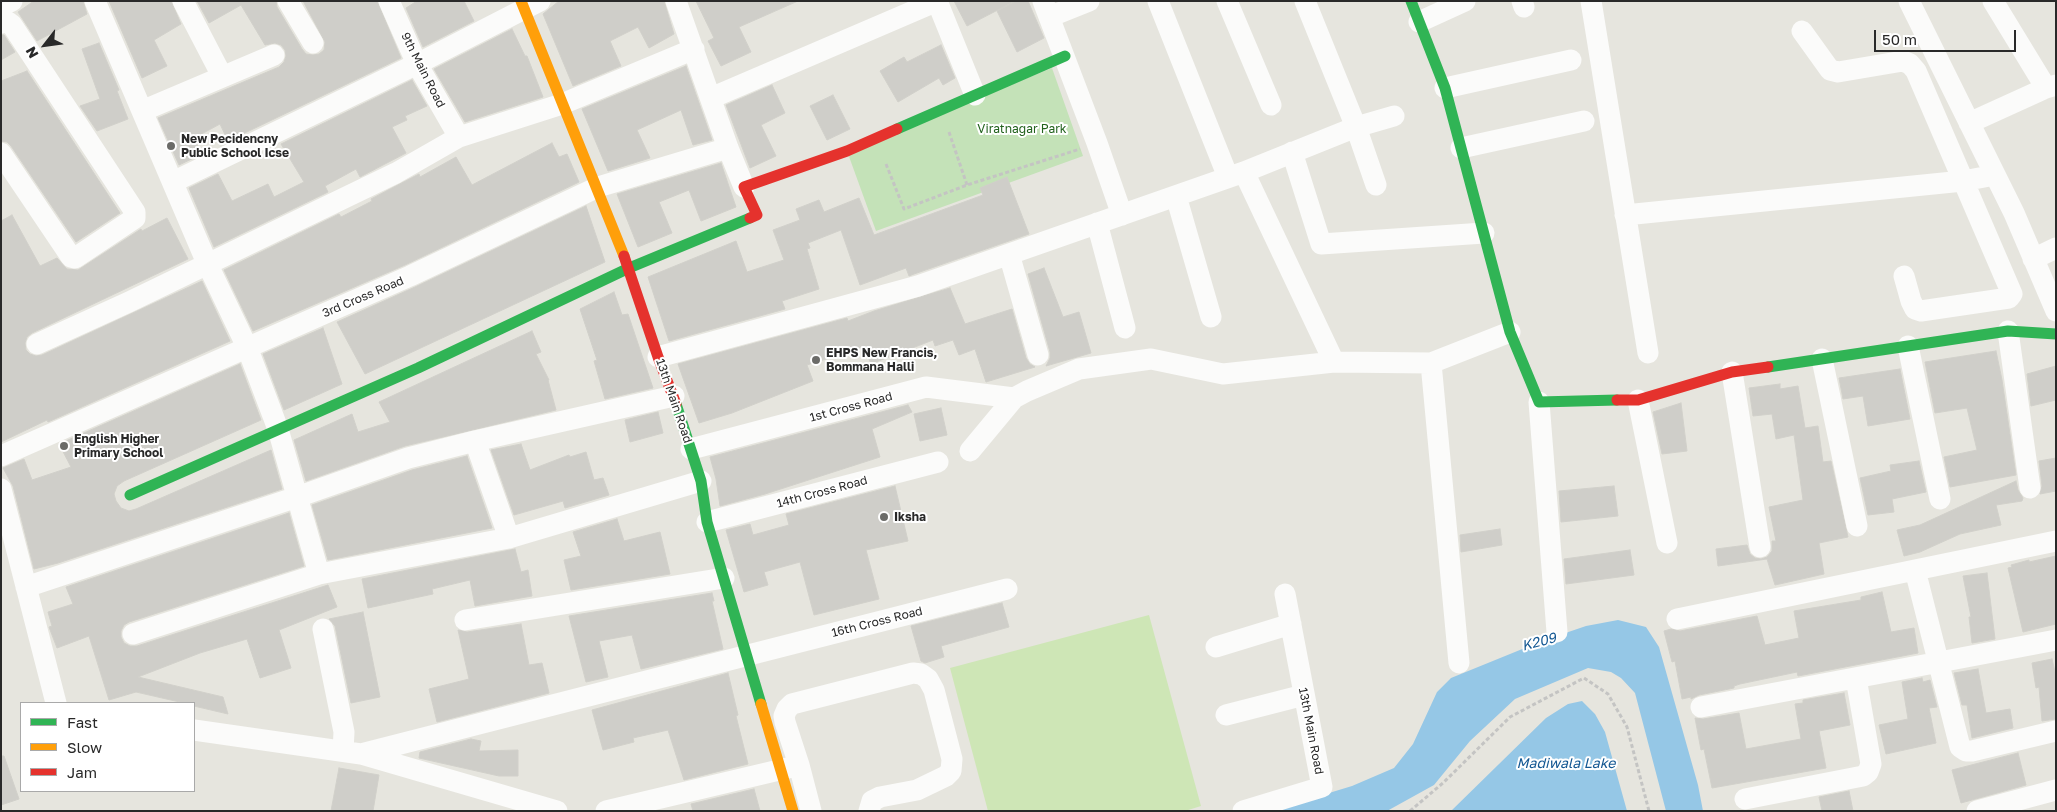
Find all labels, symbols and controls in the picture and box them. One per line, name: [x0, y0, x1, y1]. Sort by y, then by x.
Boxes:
north arrow: [20, 20, 70, 70]
scale bar: [1877, 20, 2020, 52]
street label: 9th Main Road: [398, 30, 448, 110]
text: 50 m: [1882, 30, 1917, 48]
text: N: [22, 44, 42, 62]
park label: Viratnagar Park: [977, 122, 1067, 136]
place label: New Pecidencny Public School Icse: [181, 132, 289, 160]
marker: New Pecidencny Public School Icse: [165, 140, 177, 152]
street label: 3rd Cross Road: [320, 273, 406, 321]
place label: EHPS New Francis, Bommana Halli: [826, 346, 937, 374]
marker: EHPS New Francis, Bommana Halli: [810, 354, 822, 366]
street label: 13th Main Road: [653, 357, 695, 445]
street label: 1st Cross Road: [808, 389, 894, 425]
place label: English Higher Primary School: [74, 432, 163, 460]
marker: English Higher Primary School: [58, 440, 70, 452]
street label: 14th Cross Road: [775, 473, 869, 511]
place label: Iksha: [894, 510, 926, 524]
marker: Iksha: [878, 511, 890, 523]
street label: 16th Cross Road: [830, 604, 924, 640]
water label: K209: [1520, 629, 1558, 655]
street label: 13th Main Road: [1296, 686, 1326, 776]
legend: [20, 702, 195, 792]
text: Fast: [67, 713, 98, 731]
text: Slow: [67, 738, 102, 756]
water label: Madiwala Lake: [1517, 756, 1615, 772]
text: Jam: [67, 763, 97, 781]

